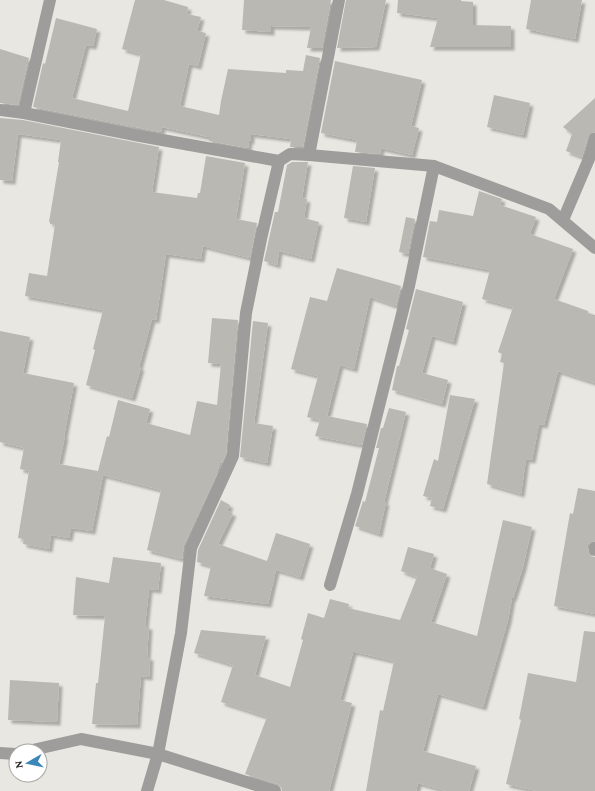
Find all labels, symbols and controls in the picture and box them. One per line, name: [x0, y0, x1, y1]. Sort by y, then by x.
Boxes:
north arrow: [8, 743, 48, 783]
text: N: [12, 759, 25, 769]

